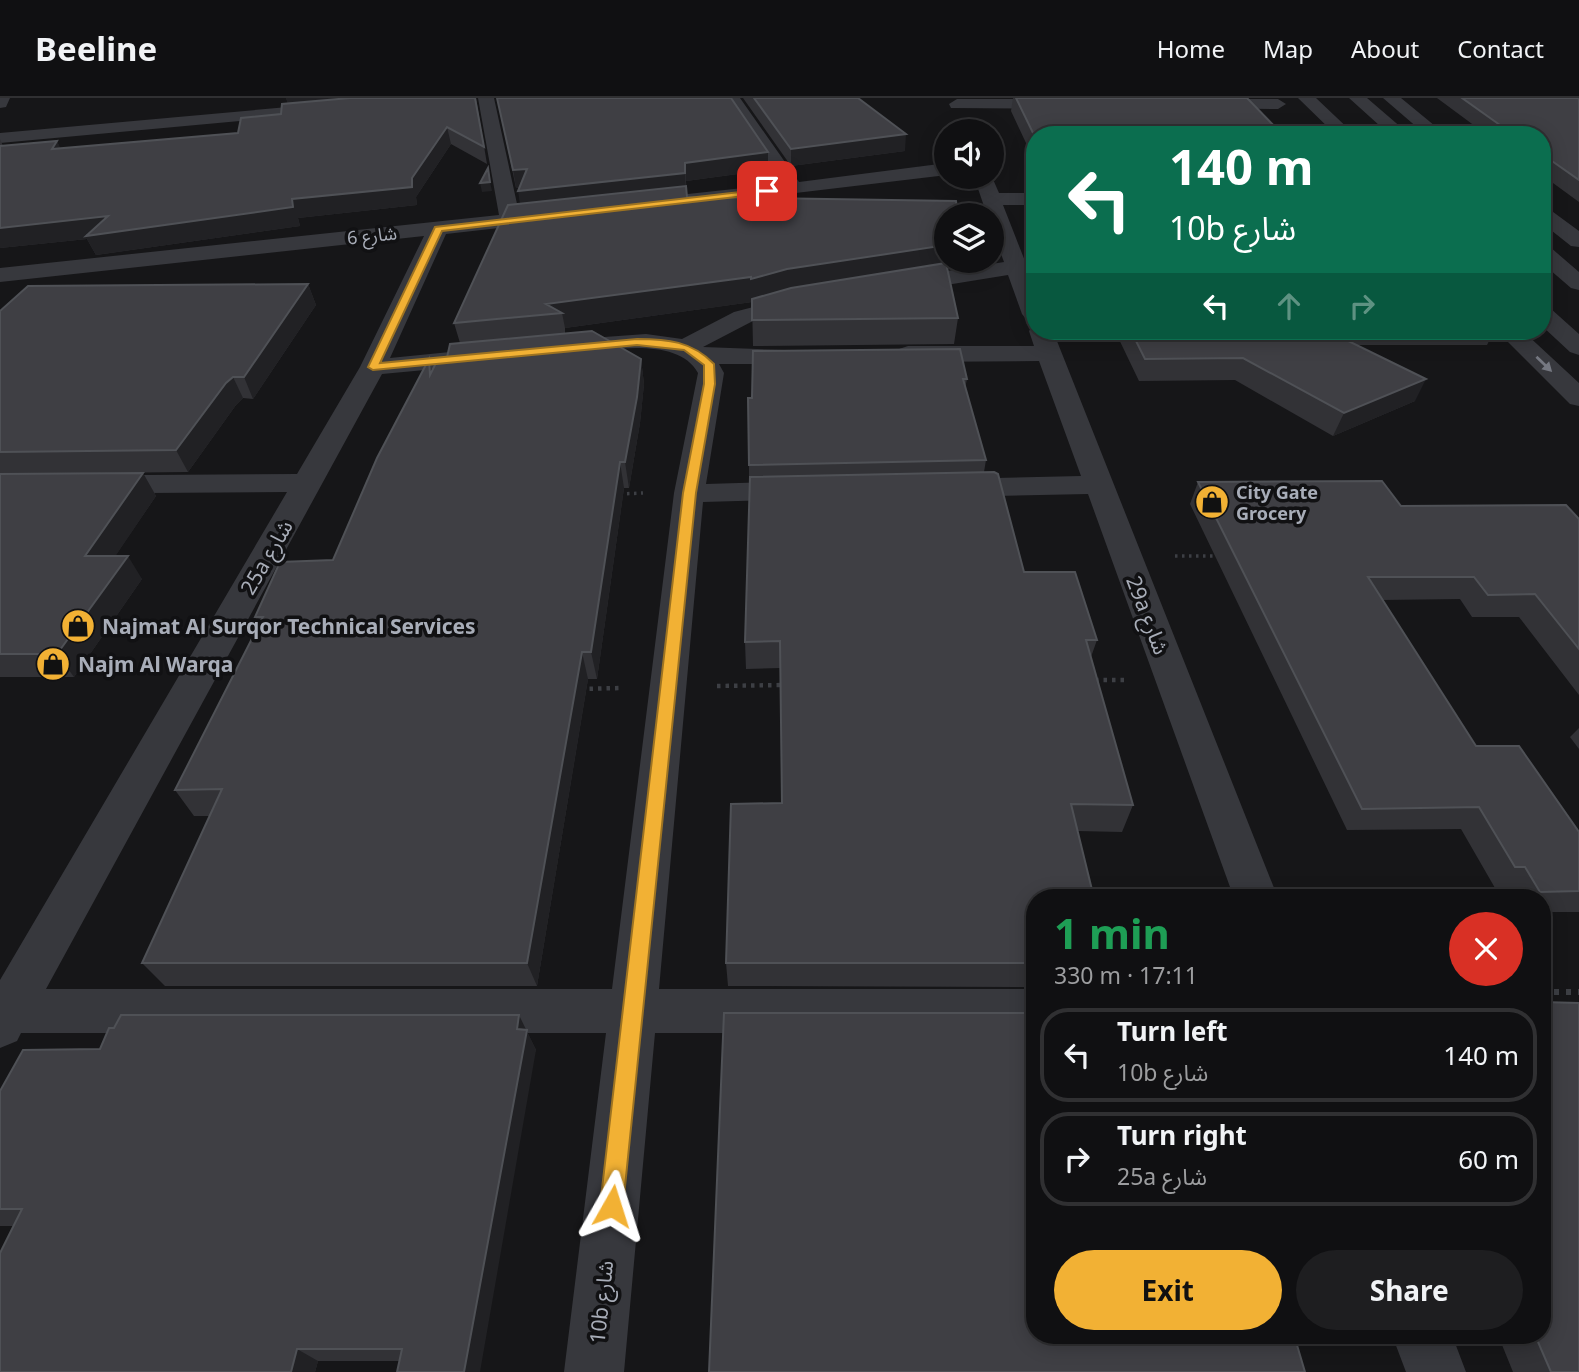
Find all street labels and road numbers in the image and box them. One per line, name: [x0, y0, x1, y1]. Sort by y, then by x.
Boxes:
street label: شارع 6: [346, 220, 398, 253]
street label: 25a شارع: [233, 514, 300, 601]
street label: 29a شارع: [1118, 572, 1176, 659]
street label: 10b شارع: [583, 1259, 621, 1345]

